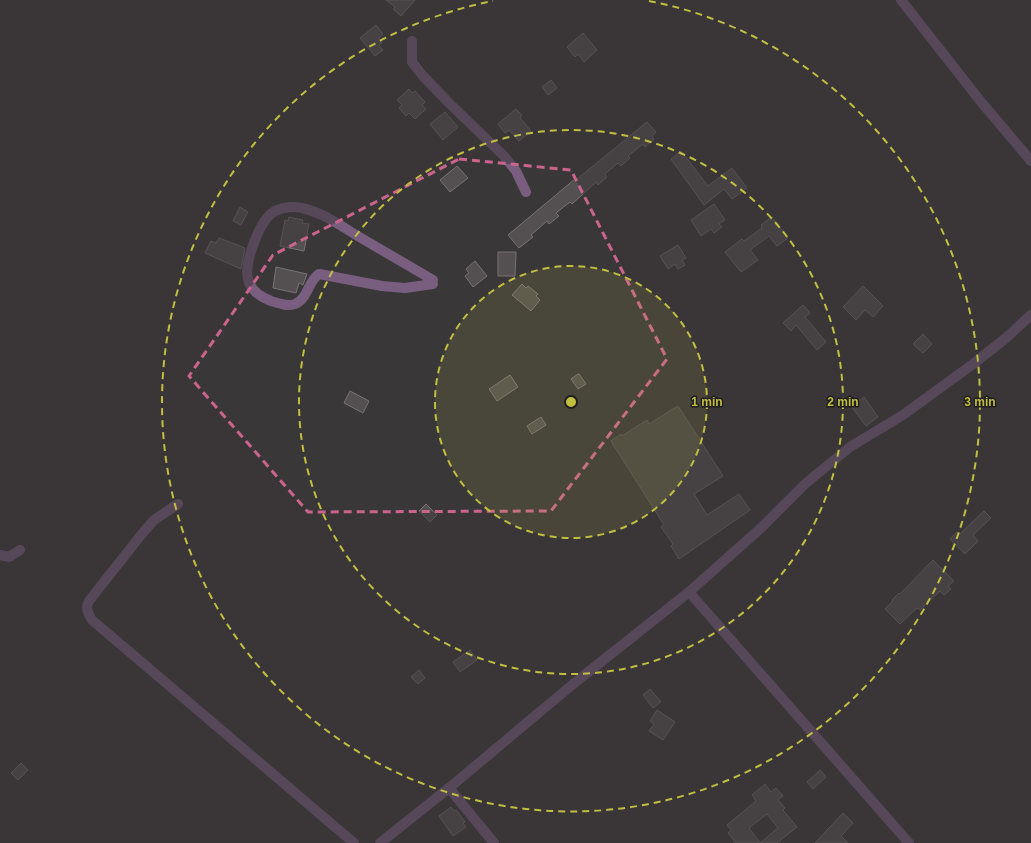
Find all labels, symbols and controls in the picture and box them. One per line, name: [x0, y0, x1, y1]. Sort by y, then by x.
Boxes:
centre of rings: [564, 395, 578, 409]
text: 1 min: [691, 395, 723, 409]
text: 2 min: [827, 395, 859, 409]
text: 3 min: [964, 395, 996, 409]

